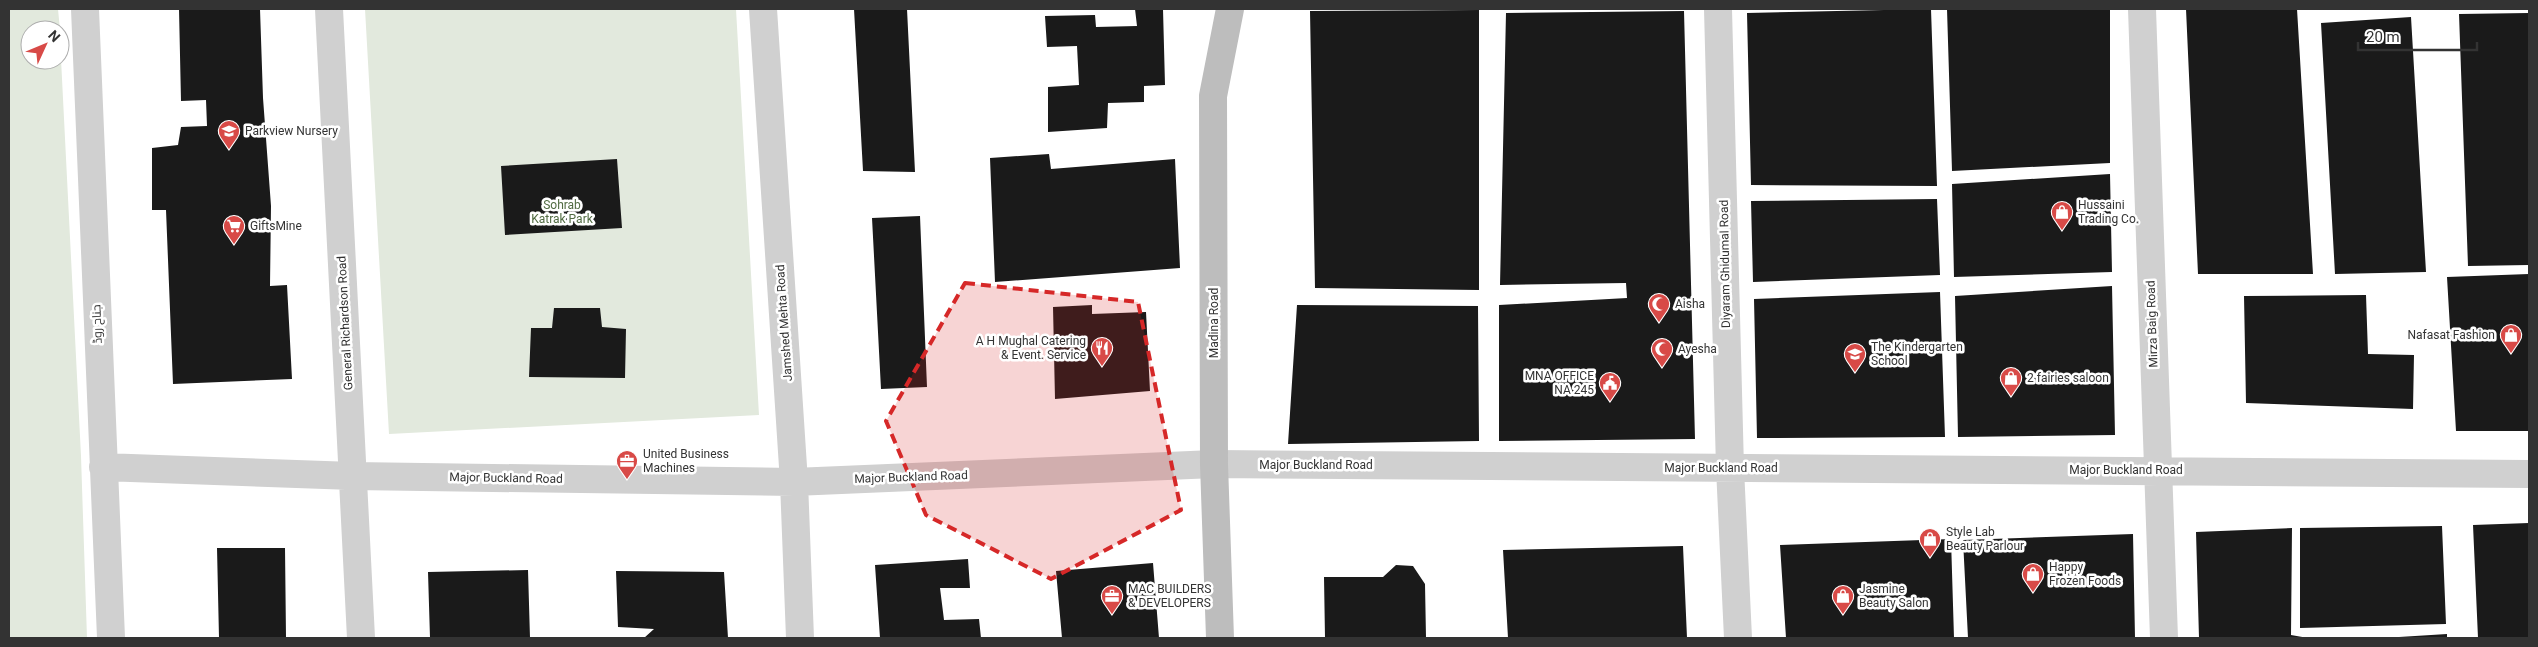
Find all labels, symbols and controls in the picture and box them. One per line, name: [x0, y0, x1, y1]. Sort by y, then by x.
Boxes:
north arrow: [20, 20, 70, 70]
scale bar: [2358, 20, 2477, 52]
text: N: [45, 27, 64, 45]
text: 20 m: [2366, 28, 2400, 46]
school or university icon: Parkview Nursery: [217, 119, 241, 150]
place label: Parkview Nursery: [245, 124, 338, 138]
park label: Sohrab Katrak Park: [531, 198, 594, 226]
place label: Hussaini Trading Co.: [2078, 198, 2139, 226]
street label: Diyaram Ghidumal Road: [1717, 200, 1733, 328]
shop icon: Hussaini Trading Co.: [2050, 200, 2074, 231]
supermarket icon: GiftsMine: [222, 214, 246, 245]
place label: GiftsMine: [250, 219, 302, 233]
street label: General Richardson Road: [334, 256, 356, 390]
street label: Jamshed Mehta Road: [773, 264, 795, 382]
street label: Mirza Baig Road: [2143, 280, 2161, 368]
street label: Madina Road: [1207, 288, 1221, 358]
mosque icon: Aisha: [1647, 292, 1671, 323]
place label: Aisha: [1675, 297, 1705, 311]
street label: جناح روڈ: [89, 304, 106, 344]
shop icon: Nafasat Fashion: [2499, 323, 2523, 354]
place label: Nafasat Fashion: [2407, 328, 2495, 342]
place label: A H Mughal Catering & Event. Service: [976, 334, 1086, 362]
restaurant icon: A H Mughal Catering & Event. Service: [1090, 336, 1114, 367]
mosque icon: Ayesha: [1650, 337, 1674, 368]
place label: The Kindergarten School: [1871, 340, 1963, 368]
place label: Ayesha: [1678, 342, 1717, 356]
school or university icon: The Kindergarten School: [1843, 342, 1867, 373]
shop icon: 2 fairies saloon: [1999, 366, 2023, 397]
place label: MNA OFFICE NA 245: [1525, 369, 1594, 397]
public building icon: MNA OFFICE NA 245: [1598, 371, 1622, 402]
place label: 2 fairies saloon: [2027, 371, 2109, 385]
place label: United Business Machines: [643, 447, 729, 475]
office icon: United Business Machines: [615, 449, 639, 480]
street label: Major Buckland Road: [1259, 458, 1373, 472]
street label: Major Buckland Road: [1664, 461, 1778, 475]
street label: Major Buckland Road: [2069, 463, 2183, 477]
street label: Major Buckland Road: [854, 468, 968, 486]
street label: Major Buckland Road: [449, 470, 563, 486]
place label: Style Lab Beauty Parlour: [1946, 525, 2024, 553]
shop icon: Style Lab Beauty Parlour: [1918, 527, 1942, 558]
place label: Happy Frozen Foods: [2049, 560, 2121, 588]
shop icon: Happy Frozen Foods: [2021, 562, 2045, 593]
place label: MAC BUILDERS & DEVELOPERS: [1128, 582, 1211, 610]
place label: Jasmine Beauty Salon: [1859, 582, 1929, 610]
office icon: MAC BUILDERS & DEVELOPERS: [1100, 584, 1124, 615]
shop icon: Jasmine Beauty Salon: [1831, 584, 1855, 615]

